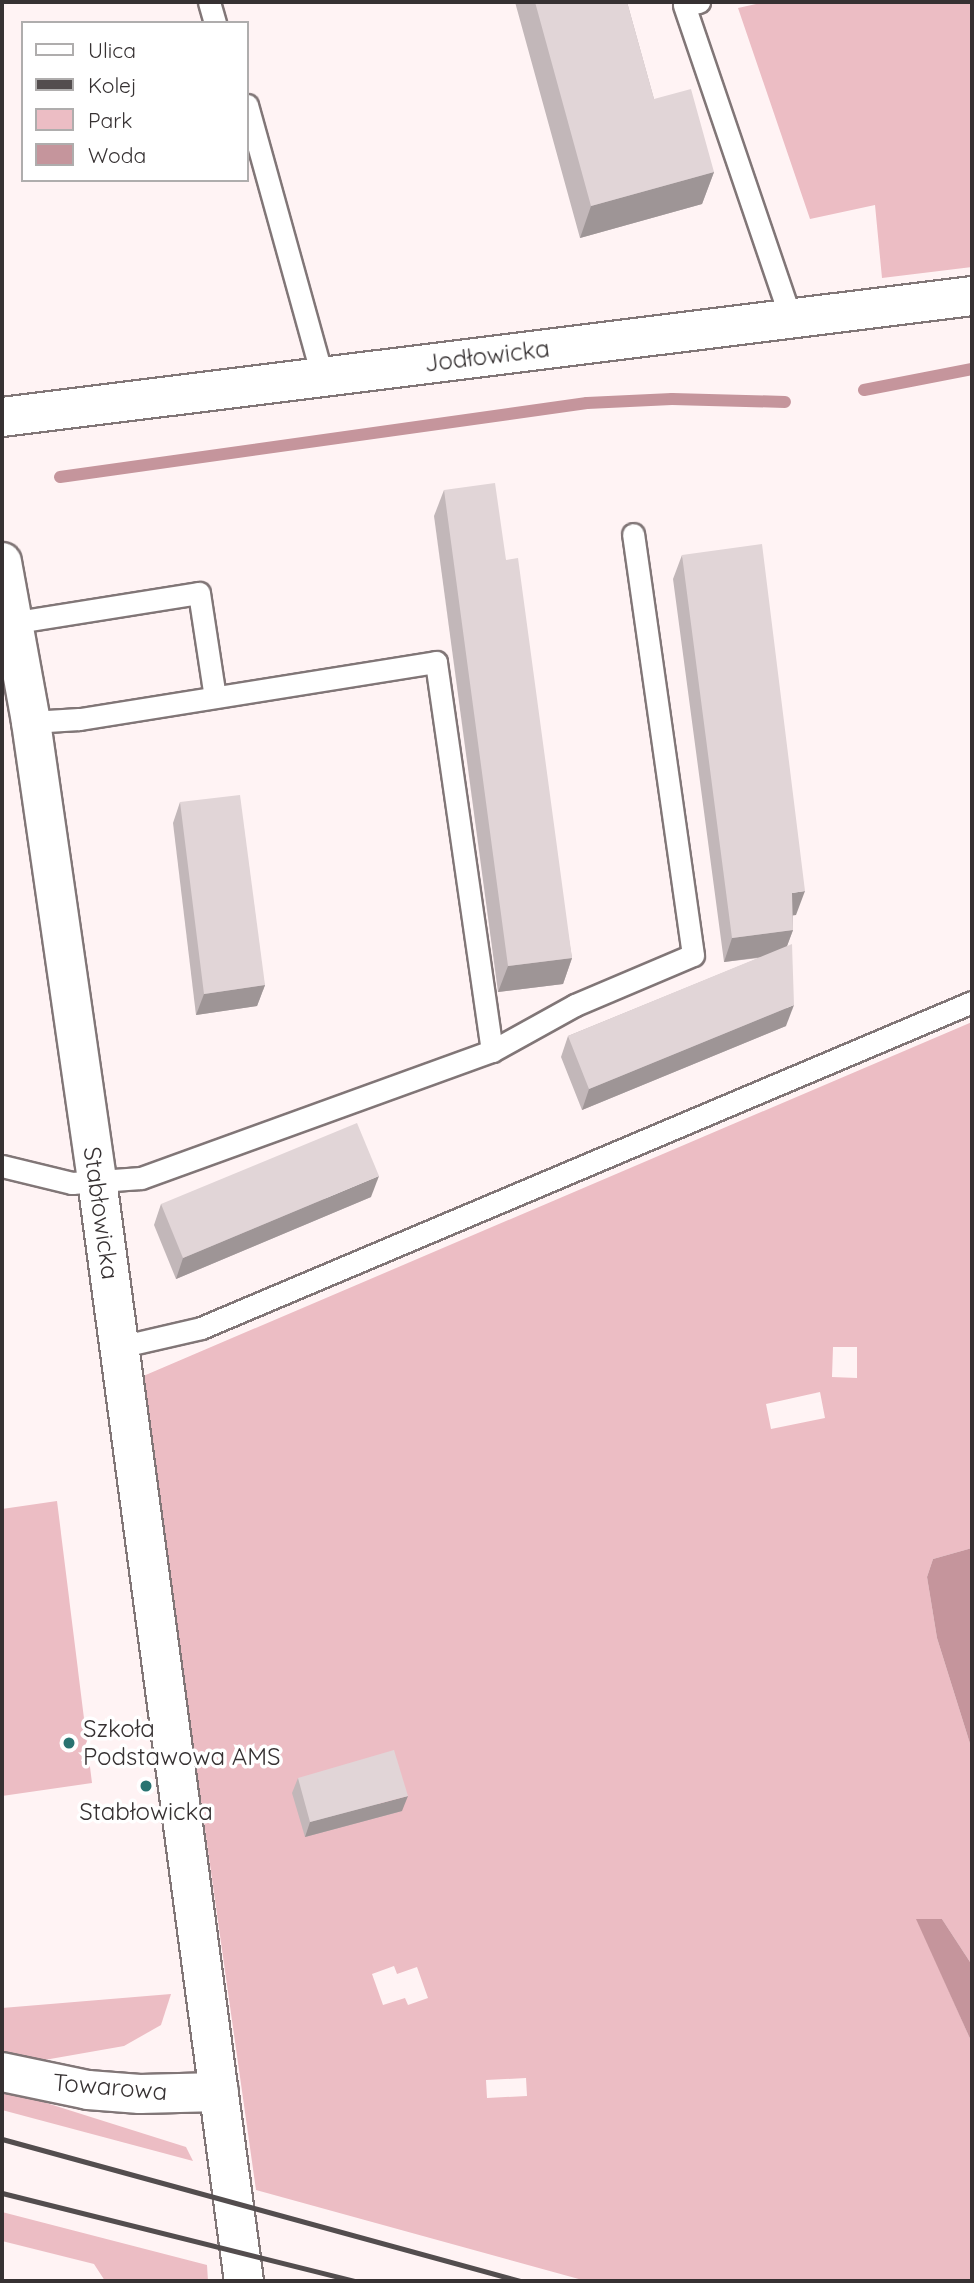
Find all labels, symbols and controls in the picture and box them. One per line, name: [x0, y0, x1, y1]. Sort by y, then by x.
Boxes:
legend: [21, 21, 248, 182]
text: Ulica: [88, 37, 136, 63]
text: Kolej: [88, 72, 137, 98]
text: Park: [88, 107, 132, 133]
text: Woda: [88, 142, 146, 168]
street label: Jodłowicka: [423, 334, 551, 378]
street label: Stabłowicka: [77, 1145, 125, 1281]
place label: Szkoła Podstawowa AMS: [83, 1715, 281, 1771]
marker: Szkoła Podstawowa AMS: [61, 1735, 77, 1751]
marker: Stabłowicka: [138, 1778, 154, 1794]
place label: Stabłowicka: [79, 1798, 213, 1826]
street label: Towarowa: [52, 2068, 168, 2106]

